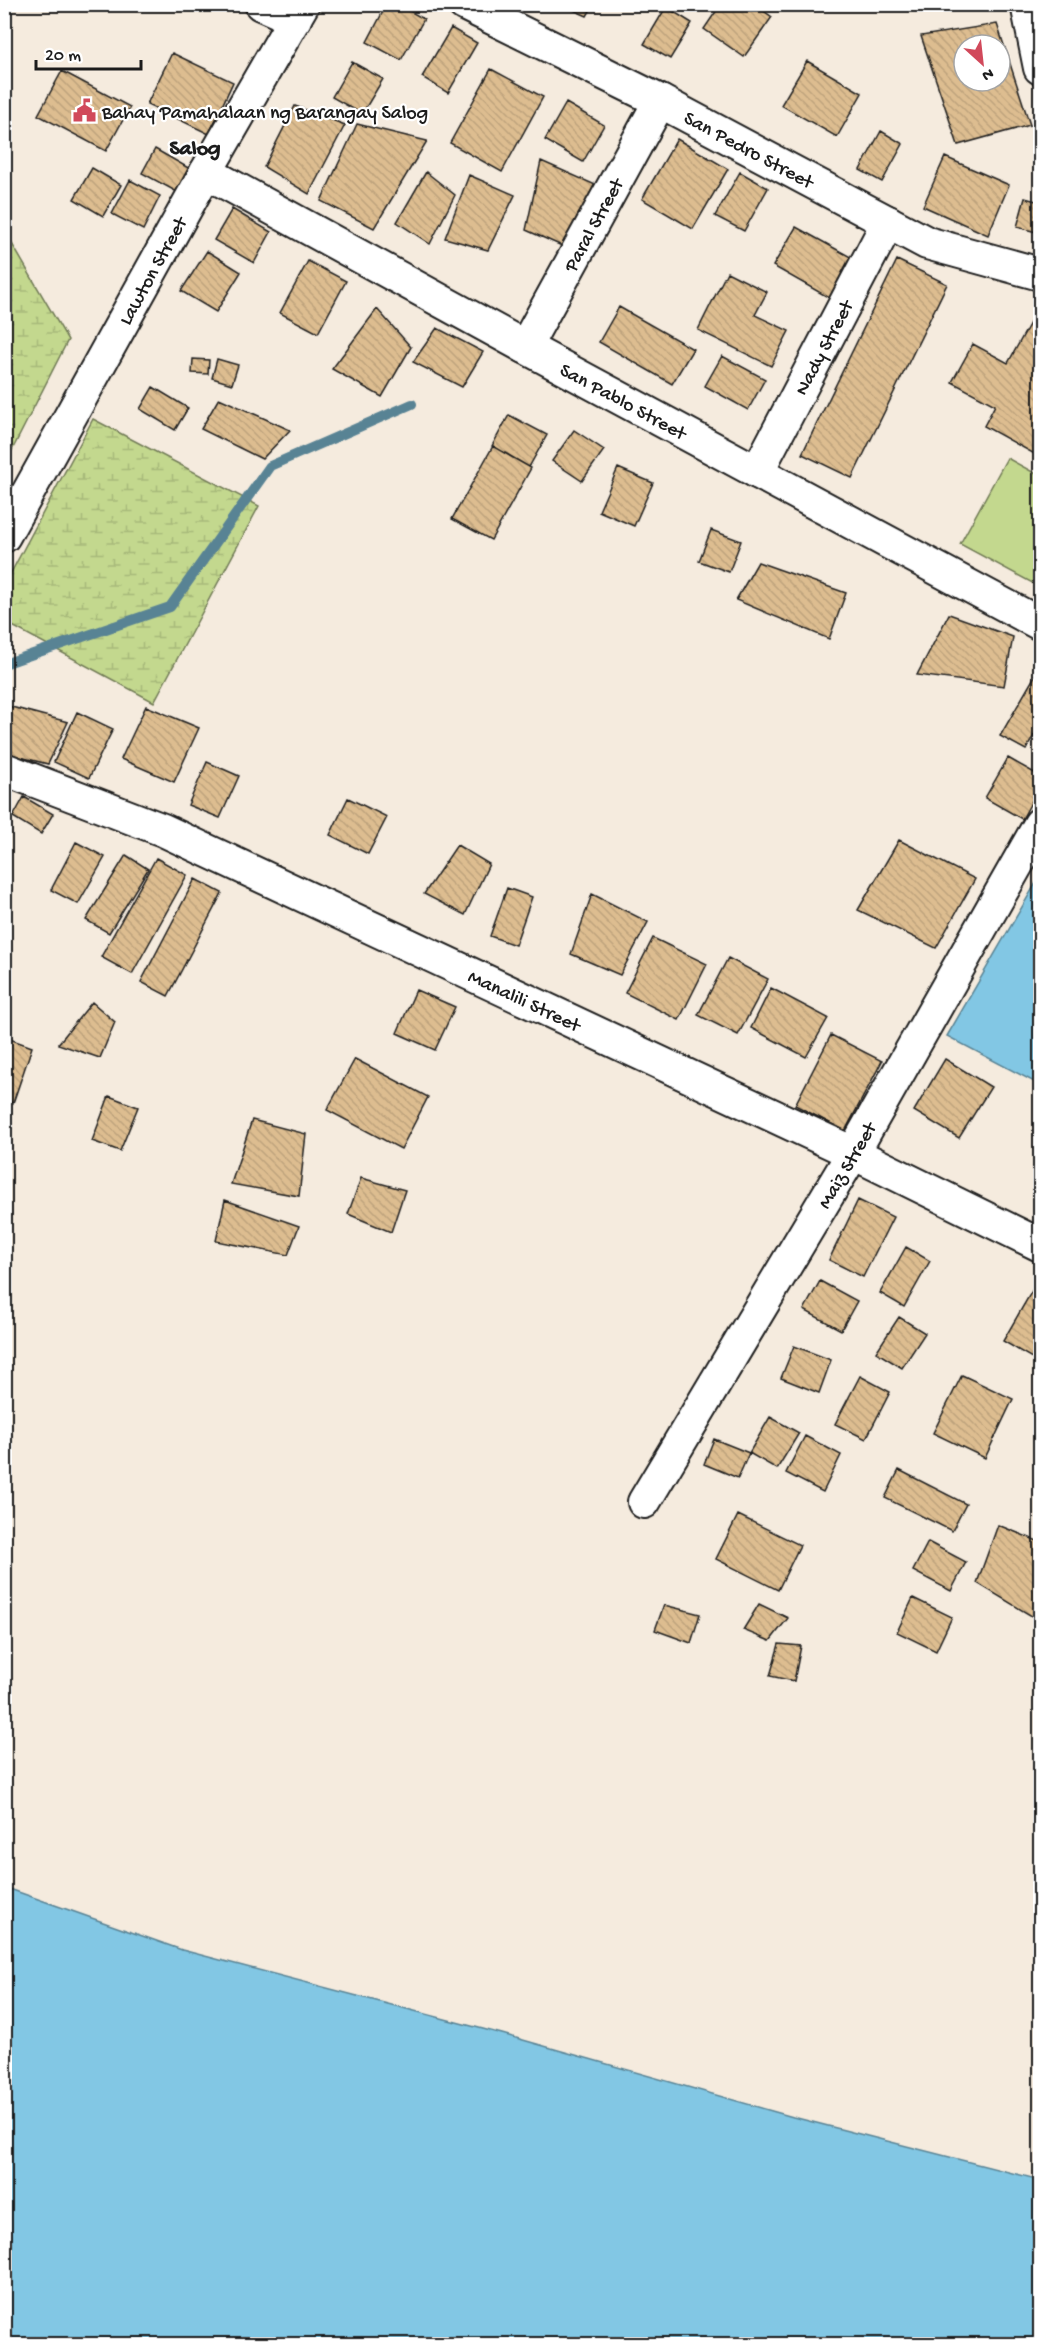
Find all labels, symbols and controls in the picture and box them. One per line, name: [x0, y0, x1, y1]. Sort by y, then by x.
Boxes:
scale bar: [36, 33, 141, 71]
north arrow: [952, 33, 1012, 93]
text: 20 m: [45, 46, 81, 67]
text: N: [978, 62, 996, 84]
public building icon: Bahay Pamahalaan ng Barangay Salog: [71, 98, 97, 124]
place label: Bahay Pamahalaan ng Barangay Salog: [101, 103, 428, 126]
street label: San Pedro Street: [679, 108, 818, 196]
district label: Salog: [169, 137, 221, 163]
street label: Paral Street: [560, 174, 631, 277]
street label: Lawton Street: [115, 212, 195, 330]
street label: Nady Street: [791, 296, 861, 400]
street label: San Pablo Street: [555, 360, 691, 447]
street label: Manalili Street: [464, 967, 585, 1040]
street label: Maiz Street: [814, 1118, 884, 1214]

